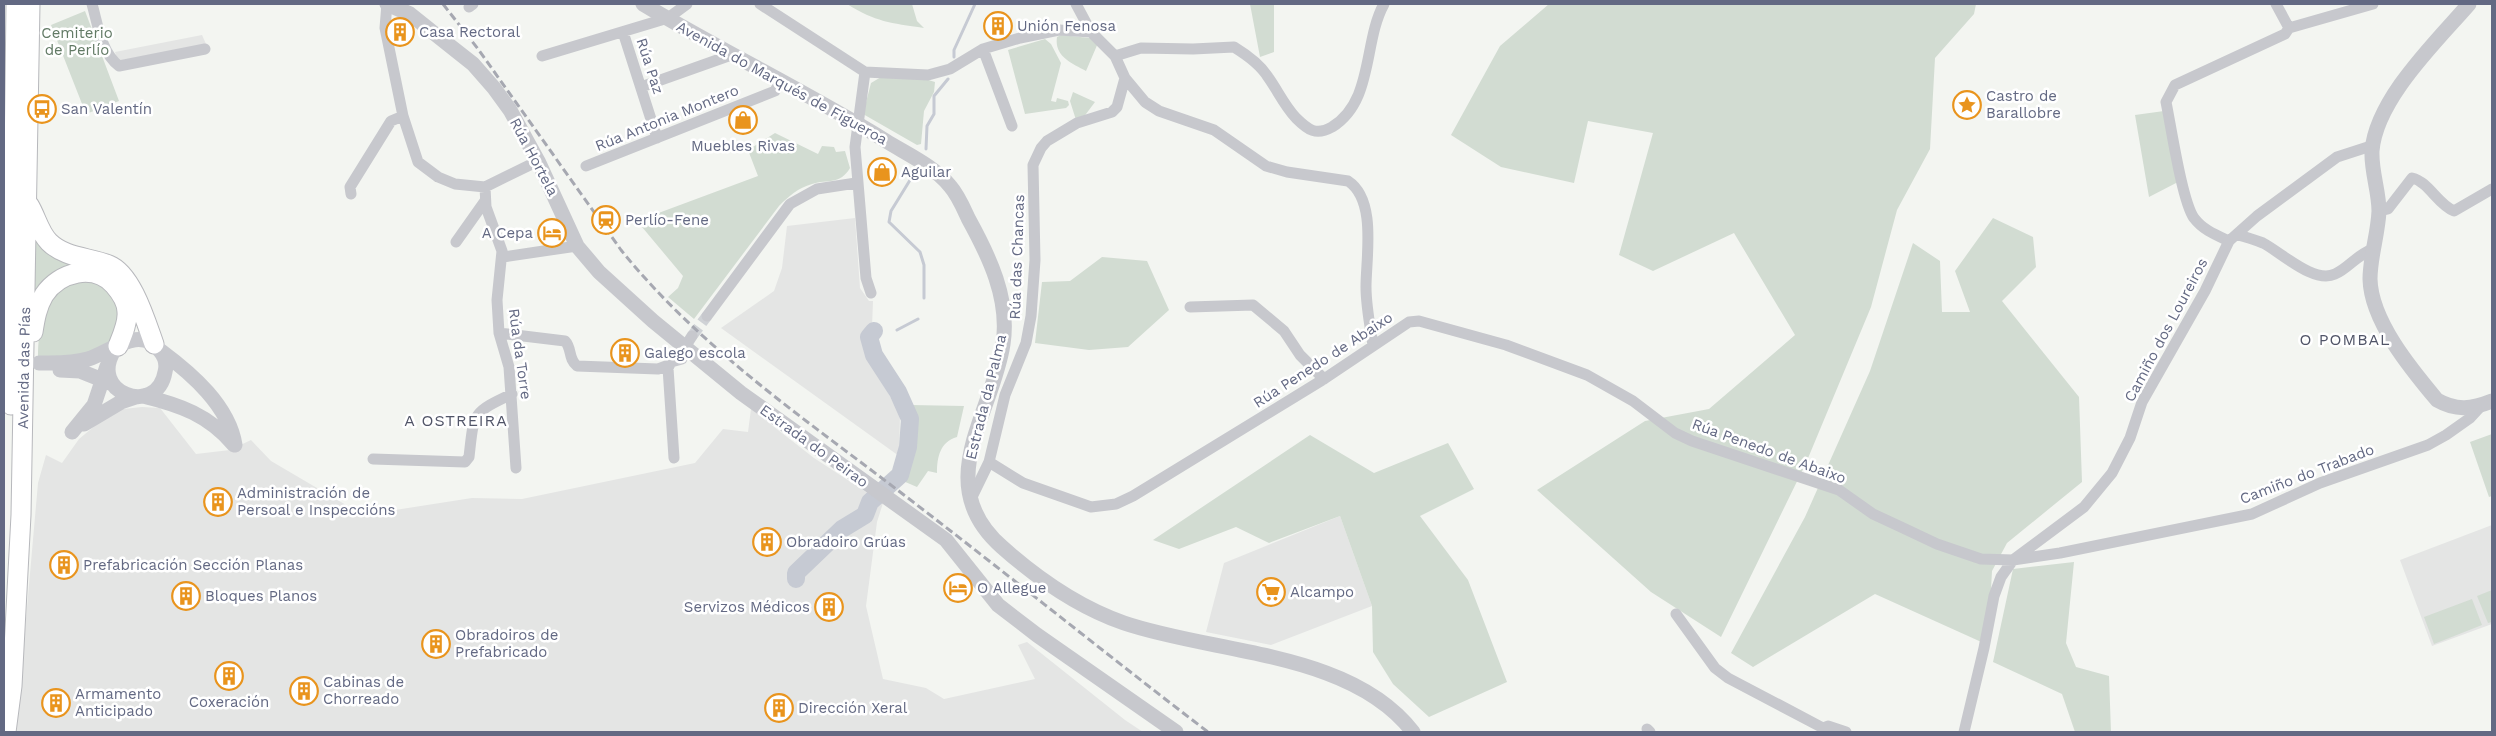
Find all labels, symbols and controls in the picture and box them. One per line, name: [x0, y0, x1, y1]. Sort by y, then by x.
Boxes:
building icon: Unión Fenosa: [983, 11, 1013, 41]
building icon: Casa Rectoral: [385, 17, 415, 47]
street label: Avenida do Marqués de Figueroa: [673, 17, 891, 149]
place label: Unión Fenosa: [1017, 17, 1116, 35]
place label: Casa Rectoral: [419, 23, 520, 41]
park label: Cemiterio de Perlío: [41, 24, 113, 59]
street label: Rúa Paz: [632, 36, 668, 96]
street label: Rúa Antonia Montero: [593, 81, 741, 155]
place label: Castro de Barallobre: [1986, 87, 2061, 122]
place icon: Castro de Barallobre: [1952, 90, 1982, 120]
bus stop icon: San Valentín: [27, 94, 57, 124]
place label: San Valentín: [61, 100, 152, 118]
shop icon: Muebles Rivas: [728, 105, 758, 135]
street label: Rúa Hortela: [506, 115, 562, 200]
place label: Muebles Rivas: [691, 137, 795, 155]
shop icon: Aguilar: [867, 157, 897, 187]
place label: Aguilar: [901, 163, 951, 181]
street label: Rúa das Chancas: [1006, 194, 1028, 320]
station icon: Perlío-Fene: [591, 205, 621, 235]
place label: Perlío-Fene: [625, 211, 709, 229]
hotel icon: A Cepa: [537, 218, 567, 248]
place label: A Cepa: [482, 224, 533, 242]
street label: Camiño dos Loureiros: [2120, 255, 2212, 405]
street label: Avenida das Pías: [14, 307, 34, 429]
street label: Rúa da Torre: [505, 307, 535, 401]
street label: Rúa Penedo de Abaixo: [1250, 308, 1396, 412]
district label: O POMBAL: [2299, 330, 2391, 349]
street label: Estrada da Palma: [962, 332, 1010, 462]
building icon: Galego escola: [610, 338, 640, 368]
place label: Galego escola: [644, 344, 746, 362]
street label: Estrada do Peirao: [756, 401, 872, 491]
district label: A OSTREIRA: [404, 411, 508, 430]
street label: Rúa Penedo de Abaixo: [1690, 415, 1848, 487]
street label: Camiño do Trabado: [2237, 440, 2377, 508]
place label: Administración de Persoal e Inspeccións: [237, 484, 396, 519]
building icon: Administración de Persoal e Inspeccións: [203, 487, 233, 517]
building icon: Obradoiro Grúas: [752, 527, 782, 557]
place label: Obradoiro Grúas: [786, 533, 906, 551]
building icon: Prefabricación Sección Planas: [49, 550, 79, 580]
place label: Prefabricación Sección Planas: [83, 556, 303, 574]
hotel icon: O Allegue: [943, 573, 973, 603]
supermarket icon: Alcampo: [1256, 577, 1286, 607]
place label: O Allegue: [977, 579, 1046, 597]
building icon: Bloques Planos: [171, 581, 201, 611]
place label: Alcampo: [1290, 583, 1354, 601]
place label: Bloques Planos: [205, 587, 317, 605]
building icon: Servizos Médicos: [814, 592, 844, 622]
place label: Servizos Médicos: [684, 598, 810, 616]
place label: Obradoiros de Prefabricado: [455, 626, 558, 661]
building icon: Obradoiros de Prefabricado: [421, 629, 451, 659]
building icon: Coxeración: [214, 661, 244, 691]
place label: Cabinas de Chorreado: [323, 673, 404, 708]
building icon: Cabinas de Chorreado: [289, 676, 319, 706]
place label: Armamento Anticipado: [75, 685, 161, 720]
building icon: Armamento Anticipado: [41, 688, 71, 718]
place label: Coxeración: [189, 693, 269, 711]
building icon: Dirección Xeral: [764, 693, 794, 723]
place label: Dirección Xeral: [798, 699, 908, 717]

